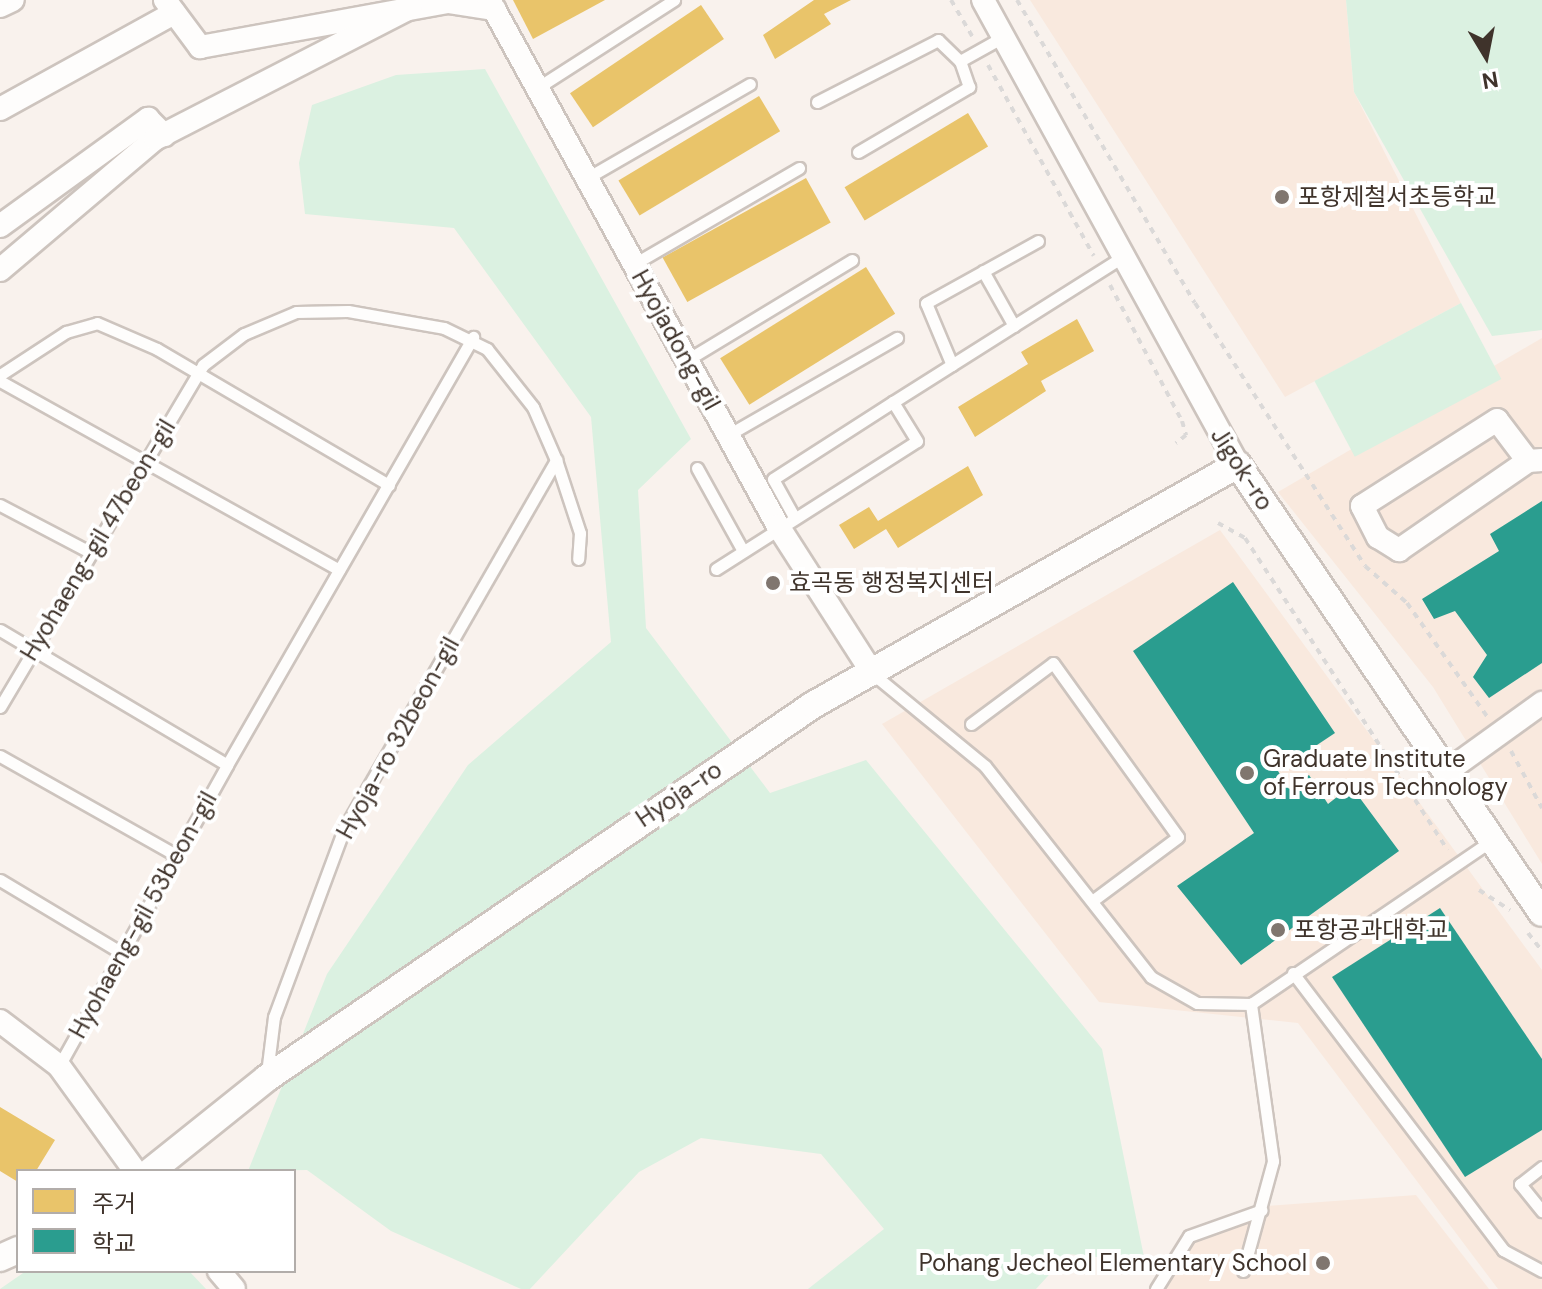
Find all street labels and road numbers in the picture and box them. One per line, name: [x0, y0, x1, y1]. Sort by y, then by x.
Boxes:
street label: Hyojadong-gil: [626, 265, 726, 415]
street label: Hyohaeng-gil 47beon-gil: [15, 414, 181, 666]
street label: Jigok-ro: [1205, 422, 1279, 516]
street label: Hyoja-ro 32beon-gil: [331, 632, 465, 844]
street label: Hyoja-ro: [631, 755, 727, 833]
street label: Hyohaeng-gil 53beon-gil: [63, 787, 223, 1043]

